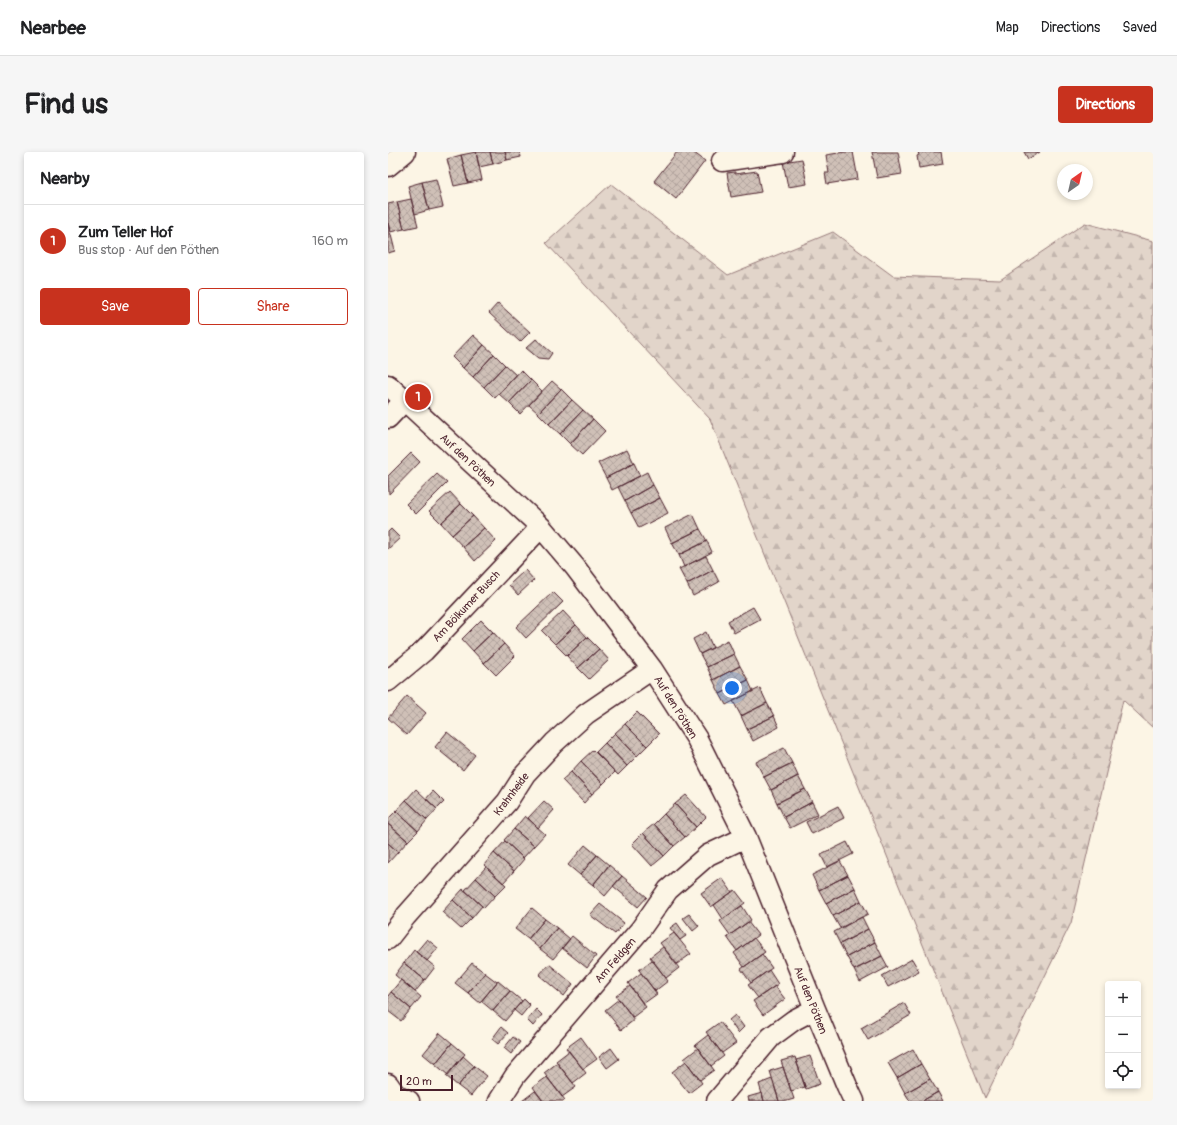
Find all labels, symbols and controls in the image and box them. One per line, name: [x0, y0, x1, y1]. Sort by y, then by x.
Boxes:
text: Nearbee: [20, 16, 86, 40]
text: Map: [996, 19, 1019, 36]
text: Directions: [1041, 19, 1100, 36]
text: Saved: [1122, 19, 1157, 36]
button: Directions: [1058, 86, 1153, 123]
text: Find us: [24, 87, 108, 122]
north arrow: [1057, 164, 1093, 200]
text: Nearby: [40, 168, 89, 189]
text: Zum Teller Hof: [78, 223, 174, 242]
text: 1: [50, 233, 56, 249]
text: 160 m: [312, 233, 348, 249]
text: Bus stop · Auf den Pöthen: [78, 242, 219, 258]
button: Save: [40, 288, 190, 325]
button: Share: [198, 288, 348, 325]
pin: 1: [405, 382, 431, 412]
street label: Auf den Pöthen: [437, 431, 498, 490]
street label: Am Bölkumer Busch: [430, 568, 503, 645]
street label: Auf den Pöthen: [651, 673, 700, 741]
your location: [722, 678, 742, 698]
street label: Krahnheide: [491, 770, 532, 818]
street label: Am Feldgen: [592, 935, 639, 986]
street label: Auf den Pöthen: [791, 965, 830, 1036]
map controls: [1105, 981, 1141, 1089]
button: +: [1105, 981, 1141, 1017]
button: −: [1105, 1017, 1141, 1053]
button: locate: [1105, 1053, 1141, 1089]
scale bar: [400, 1073, 453, 1092]
text: 20 m: [406, 1075, 432, 1088]

